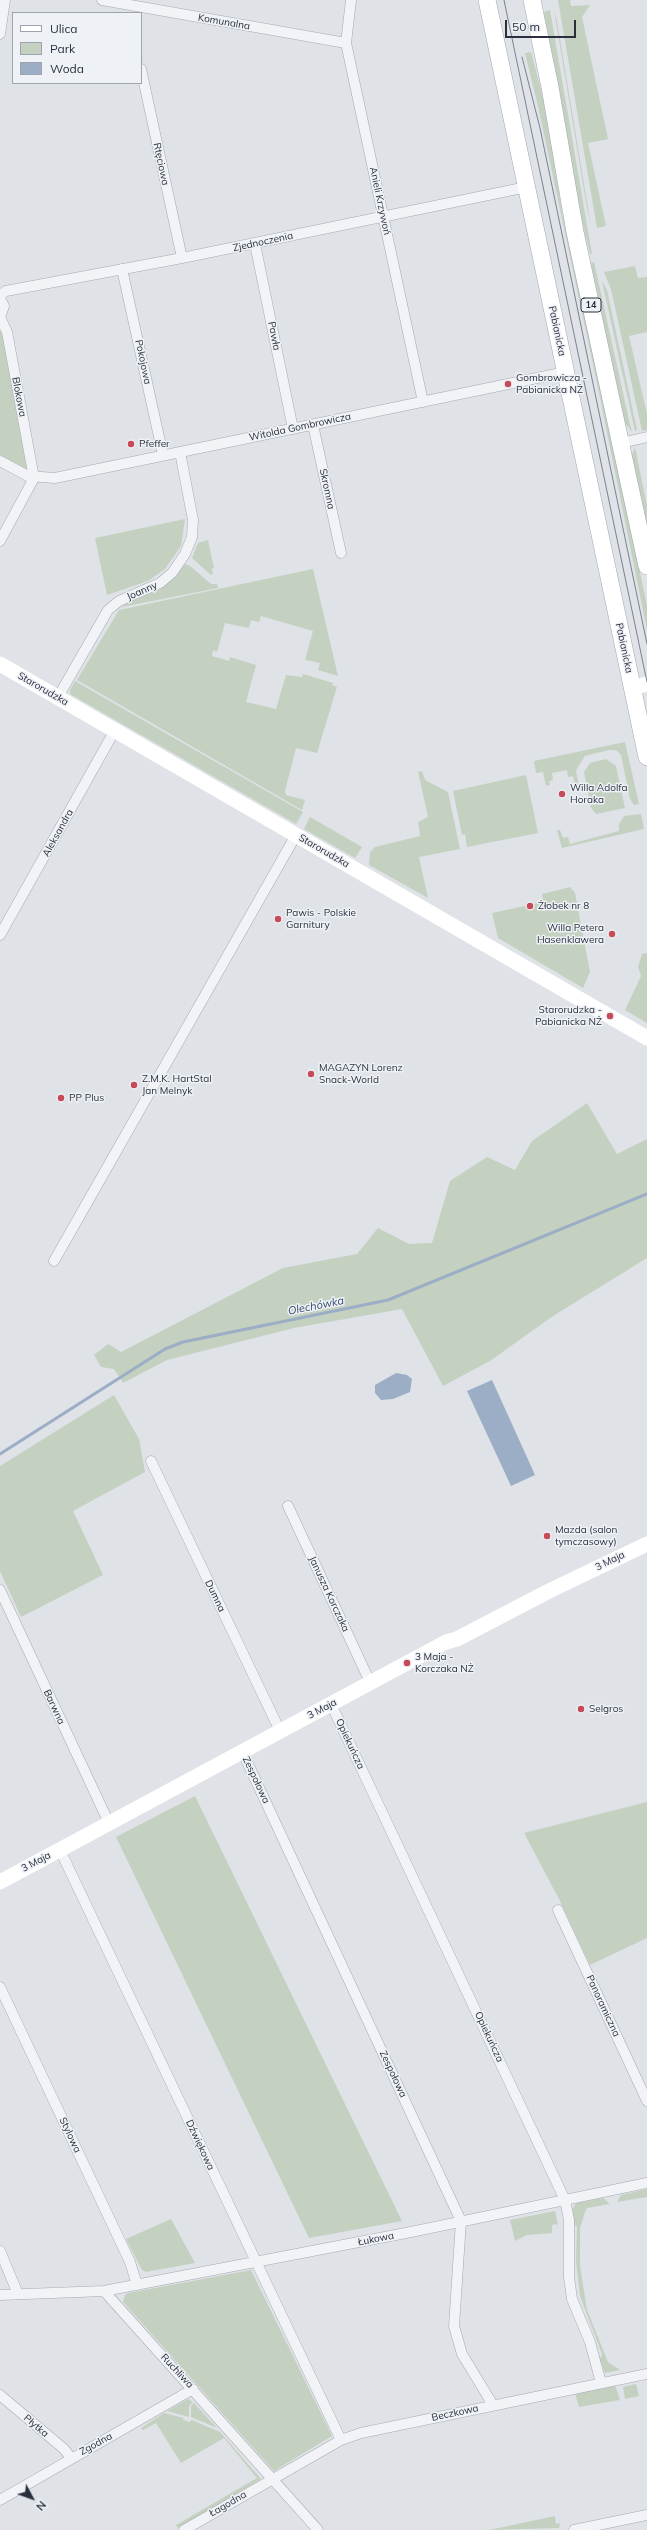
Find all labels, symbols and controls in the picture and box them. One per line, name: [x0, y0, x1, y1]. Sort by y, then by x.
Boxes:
legend: [12, 12, 142, 84]
street label: Komunalna: [197, 12, 251, 32]
scale bar: [507, 12, 578, 38]
text: 50 m: [512, 19, 540, 34]
text: Ulica: [50, 21, 78, 36]
text: Park: [50, 41, 75, 56]
text: Woda: [50, 61, 84, 76]
street label: Rtęciowa: [151, 142, 171, 186]
street label: Anieli Krzywoń: [367, 166, 393, 236]
street label: Zjednoczenia: [232, 230, 294, 254]
road number: 14: [581, 298, 601, 312]
street label: Pabianicka: [546, 305, 568, 357]
street label: Pawła: [265, 320, 283, 352]
street label: Pokojowa: [132, 339, 154, 385]
place label: Gombrowicza - Pabianicka NŻ: [516, 372, 587, 396]
street label: Blokowa: [9, 376, 29, 418]
marker: Gombrowicza - Pabianicka NŻ: [503, 379, 513, 389]
street label: Witolda Gombrowicza: [248, 410, 352, 444]
place label: Pfeffer: [139, 438, 170, 450]
marker: Pfeffer: [126, 439, 136, 449]
street label: Skromna: [317, 468, 337, 510]
street label: Joanny: [125, 579, 159, 603]
street label: Pabianicka: [613, 622, 635, 674]
street label: Starorudzka: [15, 670, 71, 708]
place label: Willa Adolfa Horaka: [570, 782, 628, 806]
marker: Willa Adolfa Horaka: [557, 789, 567, 799]
street label: Aleksandra: [40, 807, 76, 859]
street label: Starorudzka: [296, 832, 352, 870]
place label: Żłobek nr 8: [538, 900, 589, 912]
marker: Żłobek nr 8: [525, 901, 535, 911]
place label: Pawis - Polskie Garnitury: [286, 907, 356, 930]
marker: Pawis - Polskie Garnitury: [273, 914, 283, 924]
place label: Willa Petera Hasenklawera: [537, 922, 604, 946]
marker: Willa Petera Hasenklawera: [607, 929, 617, 939]
place label: Starorudzka - Pabianicka NŻ: [535, 1004, 602, 1028]
marker: Starorudzka - Pabianicka NŻ: [605, 1011, 615, 1021]
place label: MAGAZYN Lorenz Snack-World: [319, 1062, 403, 1086]
marker: MAGAZYN Lorenz Snack-World: [306, 1069, 316, 1079]
place label: Z.M.K. HartStal Jan Melnyk: [142, 1073, 212, 1096]
marker: Z.M.K. HartStal Jan Melnyk: [129, 1080, 139, 1090]
place label: PP Plus: [69, 1092, 104, 1104]
marker: PP Plus: [56, 1093, 66, 1103]
water label: Olechówka: [287, 1294, 345, 1318]
place label: Mazda (salon tymczasowy): [555, 1524, 617, 1548]
marker: Mazda (salon tymczasowy): [542, 1531, 552, 1541]
street label: 3 Maja: [593, 1549, 627, 1573]
street label: Janusza Korczaka: [306, 1554, 352, 1634]
street label: Dumna: [202, 1578, 228, 1614]
place label: 3 Maja - Korczaka NŻ: [415, 1651, 474, 1674]
marker: 3 Maja - Korczaka NŻ: [402, 1658, 412, 1668]
street label: Barwna: [41, 1688, 67, 1726]
street label: 3 Maja: [305, 1696, 339, 1722]
place label: Selgros: [589, 1703, 623, 1715]
marker: Selgros: [576, 1704, 586, 1714]
street label: Opiekuńcza: [333, 1717, 367, 1771]
street label: Zespołowa: [240, 1755, 272, 1805]
street label: 3 Maja: [19, 1849, 53, 1875]
street label: Panoramiczna: [583, 1973, 623, 2039]
street label: Opiekuńcza: [472, 2010, 506, 2064]
street label: Zespołowa: [377, 2049, 409, 2099]
street label: Stylowa: [57, 2115, 83, 2155]
street label: Dźwiękowa: [183, 2118, 217, 2172]
street label: Łukowa: [357, 2230, 395, 2248]
street label: Ruchliwa: [158, 2351, 196, 2391]
street label: Beczkowa: [430, 2402, 480, 2424]
street label: Płytka: [21, 2412, 51, 2440]
street label: Zgodna: [78, 2430, 114, 2458]
north arrow: [12, 2478, 52, 2518]
street label: Łagodna: [207, 2489, 249, 2519]
text: N: [33, 2498, 49, 2514]

